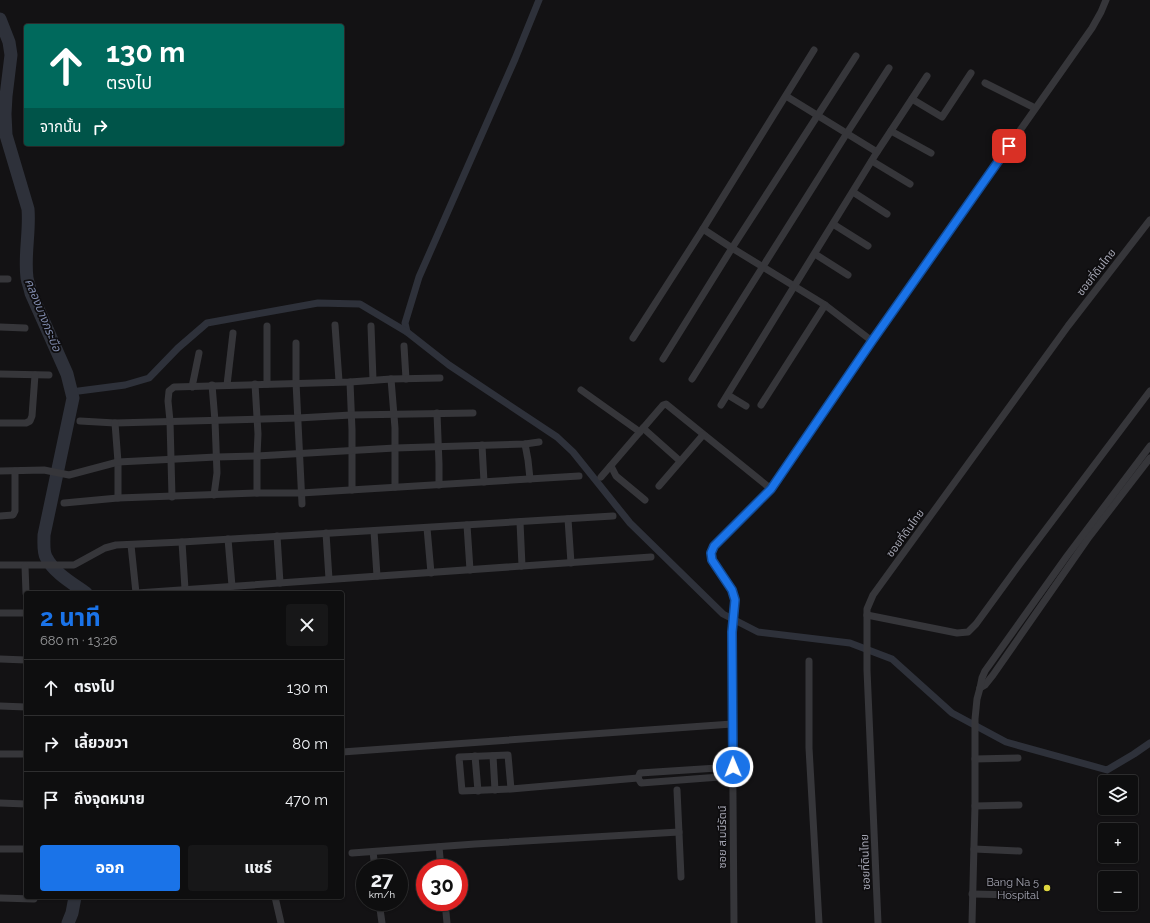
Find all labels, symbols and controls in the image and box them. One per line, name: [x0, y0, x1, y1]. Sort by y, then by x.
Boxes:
text: 130 m: [106, 36, 185, 69]
icon: ahead: [40, 40, 92, 92]
text: ตรงไป: [106, 72, 152, 93]
icon: right: [89, 116, 111, 138]
text: จากนั้น: [40, 118, 81, 136]
pin: [992, 129, 1026, 163]
icon: arrive: [998, 135, 1020, 157]
street label: ซอยที่ดินไทย: [1073, 245, 1119, 298]
water label: คลองบางกระบือ: [22, 277, 64, 355]
street label: ซอยที่ดินไทย: [882, 506, 927, 560]
text: 2 นาที: [40, 603, 101, 632]
button: close: [286, 604, 328, 646]
text: 680 m · 13:26: [40, 633, 117, 648]
icon: ahead: [40, 677, 62, 699]
text: ตรงไป: [74, 678, 115, 696]
text: 130 m: [287, 679, 328, 697]
icon: right: [40, 733, 62, 755]
text: เลี้ยวขวา: [74, 734, 128, 752]
text: 80 m: [292, 735, 328, 753]
position arrow: [712, 746, 754, 788]
map controls: [1098, 775, 1138, 911]
button: layers: [1098, 775, 1138, 815]
icon: arrive: [40, 789, 62, 811]
text: ถึงจุดหมาย: [74, 790, 145, 808]
text: 470 m: [285, 791, 328, 809]
street label: ซอย ส.มนีรัตน์: [716, 806, 729, 868]
button: +: [1098, 823, 1138, 863]
street label: ซอยที่ดินไทย: [856, 834, 873, 890]
button: ออก: [40, 845, 180, 891]
button: แชร์: [188, 845, 328, 891]
speed limit sign: 30: [416, 859, 468, 911]
text: 27: [371, 868, 393, 892]
button: −: [1098, 871, 1138, 911]
place label: Bang Na 5 Hospital: [986, 876, 1039, 902]
marker: Bang Na 5 Hospital: [1042, 883, 1052, 893]
text: km/h: [369, 889, 395, 900]

